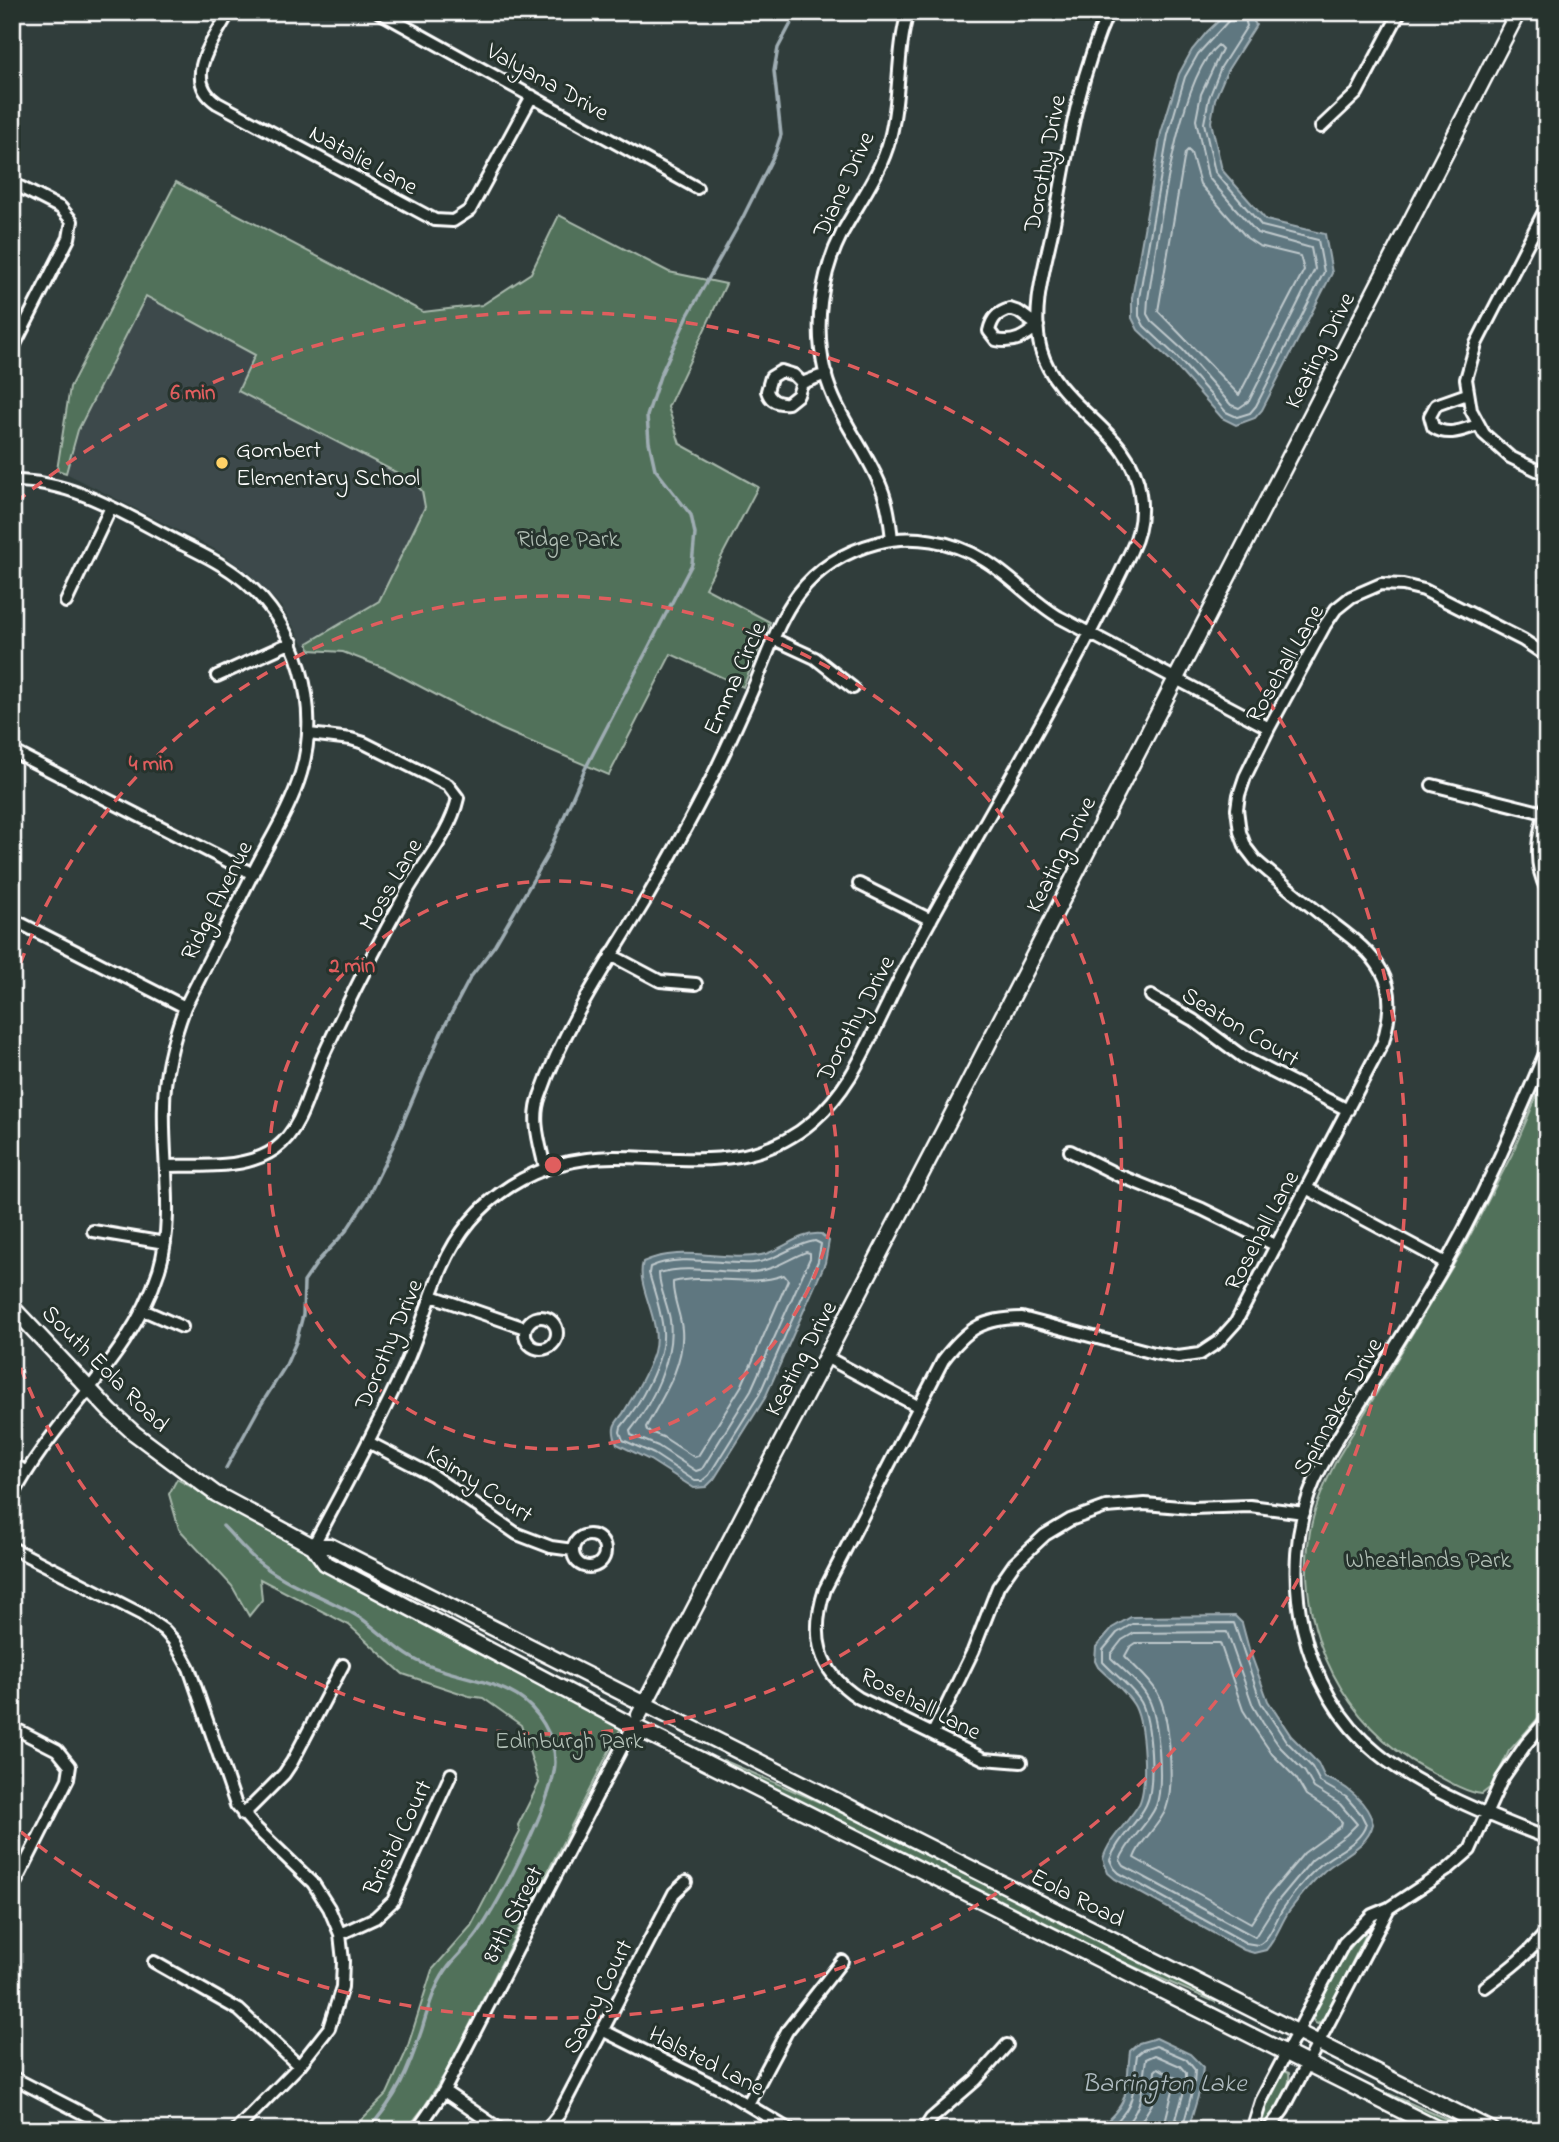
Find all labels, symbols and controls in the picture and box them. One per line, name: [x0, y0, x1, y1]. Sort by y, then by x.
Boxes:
street label: Valyana Drive: [478, 35, 615, 132]
street label: Dorothy Drive: [1016, 92, 1078, 236]
street label: Natalie Lane: [302, 117, 424, 206]
street label: Diane Drive: [805, 126, 885, 245]
street label: Keating Drive: [1277, 287, 1366, 415]
text: 6 min: [171, 379, 215, 409]
place label: Gombert Elementary School: [236, 434, 420, 498]
marker: Gombert Elementary School: [214, 455, 230, 471]
park label: Ridge Park: [517, 523, 619, 558]
street label: Rosehall Lane: [1238, 598, 1334, 730]
street label: Emma Circle: [696, 616, 777, 741]
text: 4 min: [129, 750, 173, 780]
street label: Keating Drive: [1018, 791, 1107, 919]
street label: Moss Lane: [352, 832, 433, 938]
street label: Ridge Avenue: [173, 835, 264, 967]
street label: Dorothy Drive: [809, 949, 906, 1090]
text: 2 min: [328, 952, 375, 982]
street label: Seaton Court: [1174, 979, 1305, 1077]
centre of rings: [541, 1153, 565, 1177]
street label: Rosehall Lane: [1217, 1165, 1310, 1297]
street label: Dorothy Drive: [347, 1274, 435, 1417]
street label: Keating Drive: [757, 1295, 847, 1423]
street label: South Eola Road: [32, 1298, 177, 1442]
street label: Spinnaker Drive: [1285, 1332, 1393, 1483]
street label: Kaimy Court: [418, 1437, 539, 1534]
park label: Wheatlands Park: [1345, 1544, 1511, 1579]
street label: Rosehall Lane: [853, 1660, 987, 1751]
park label: Edinburgh Park: [495, 1725, 644, 1760]
street label: Bristol Court: [356, 1774, 442, 1903]
street label: 87th Street: [475, 1860, 554, 1970]
street label: Eola Road: [1024, 1861, 1130, 1938]
street label: Savoy Court: [555, 1934, 644, 2061]
street label: Halsted Lane: [642, 2018, 770, 2107]
water label: Barrington Lake: [1081, 2066, 1248, 2104]

